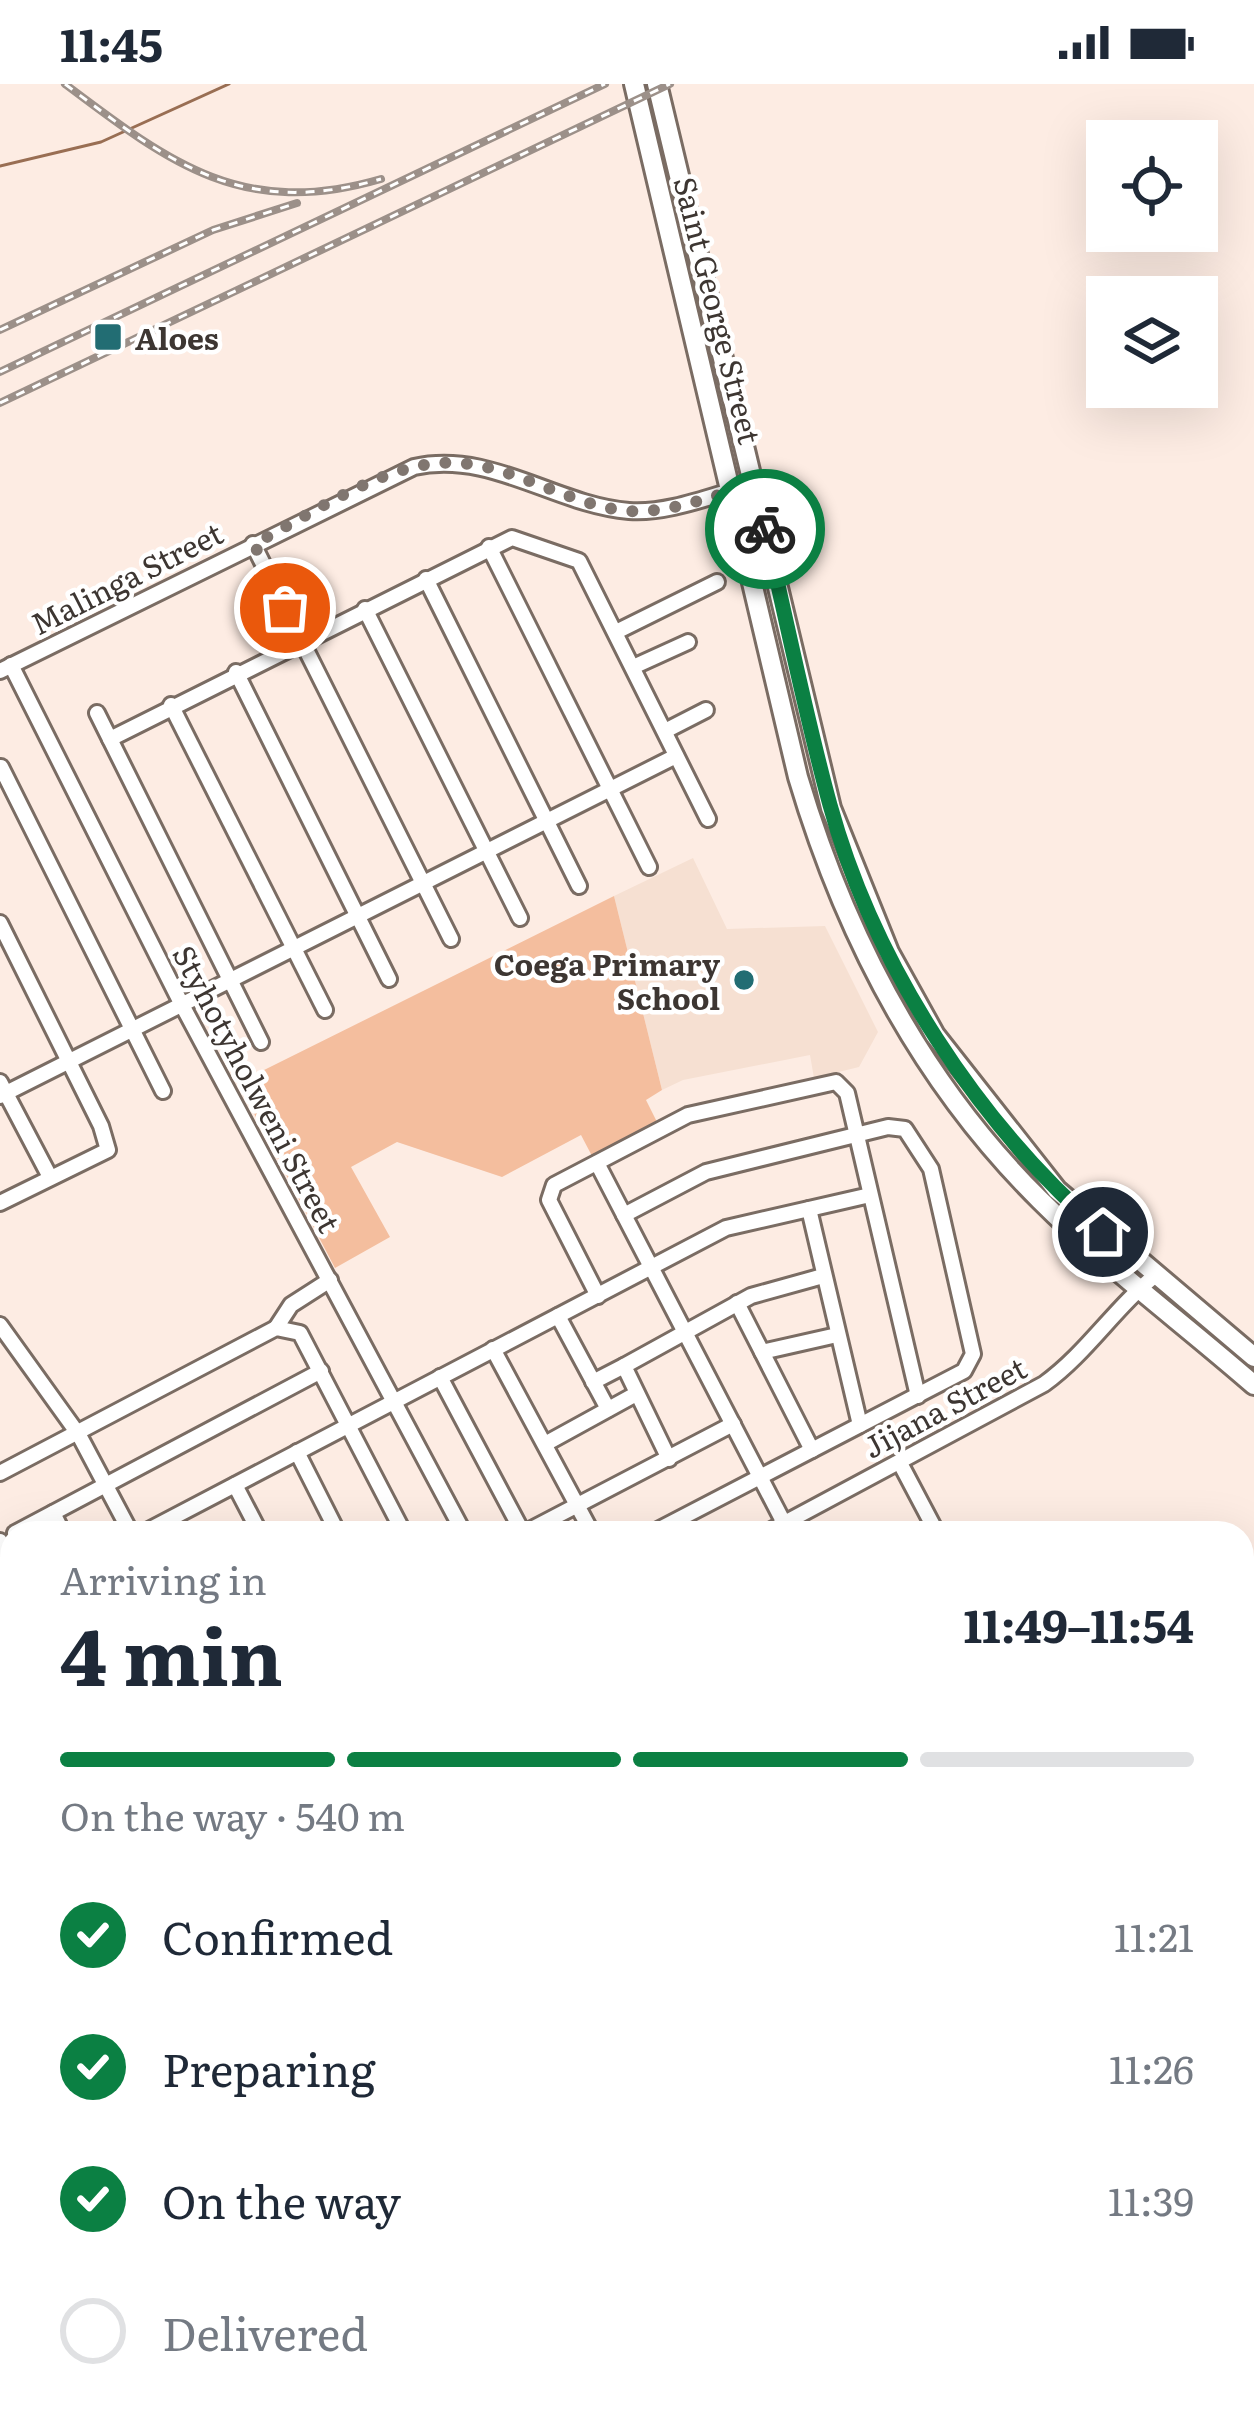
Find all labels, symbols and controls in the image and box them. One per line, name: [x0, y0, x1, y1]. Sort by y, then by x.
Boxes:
text: 11:45: [60, 9, 163, 76]
map controls: [1086, 120, 1218, 408]
button: locate: [1086, 120, 1218, 252]
street label: Saint George Street: [665, 172, 773, 448]
button: layers: [1086, 276, 1218, 408]
place label: Aloes: [135, 315, 219, 359]
marker: Aloes: [92, 321, 124, 353]
courier: [705, 469, 825, 589]
icon: bike: [732, 496, 798, 562]
street label: Malinga Street: [22, 510, 230, 644]
pin: [234, 557, 336, 659]
icon: bag: [252, 575, 318, 641]
street label: Styhotyholweni Street: [163, 936, 353, 1240]
place label: Coega Primary School: [494, 941, 721, 1019]
marker: Coega Primary School: [731, 967, 757, 993]
pin: [1052, 1181, 1154, 1283]
icon: home: [1070, 1199, 1136, 1265]
street label: Jijana Street: [855, 1345, 1033, 1467]
text: Arriving in: [60, 1549, 267, 1607]
text: 11:49–11:54: [963, 1590, 1194, 1657]
text: 4 min: [60, 1594, 283, 1710]
text: On the way · 540 m: [60, 1785, 405, 1843]
icon: check: [60, 1902, 126, 1968]
text: Confirmed: [162, 1902, 393, 1969]
text: 11:21: [1114, 1906, 1194, 1964]
icon: check: [60, 2034, 126, 2100]
text: Preparing: [162, 2034, 376, 2101]
text: 11:26: [1109, 2038, 1194, 2096]
icon: check: [60, 2166, 126, 2232]
text: On the way: [162, 2166, 401, 2233]
text: 11:39: [1108, 2170, 1194, 2228]
text: Delivered: [162, 2298, 368, 2365]

